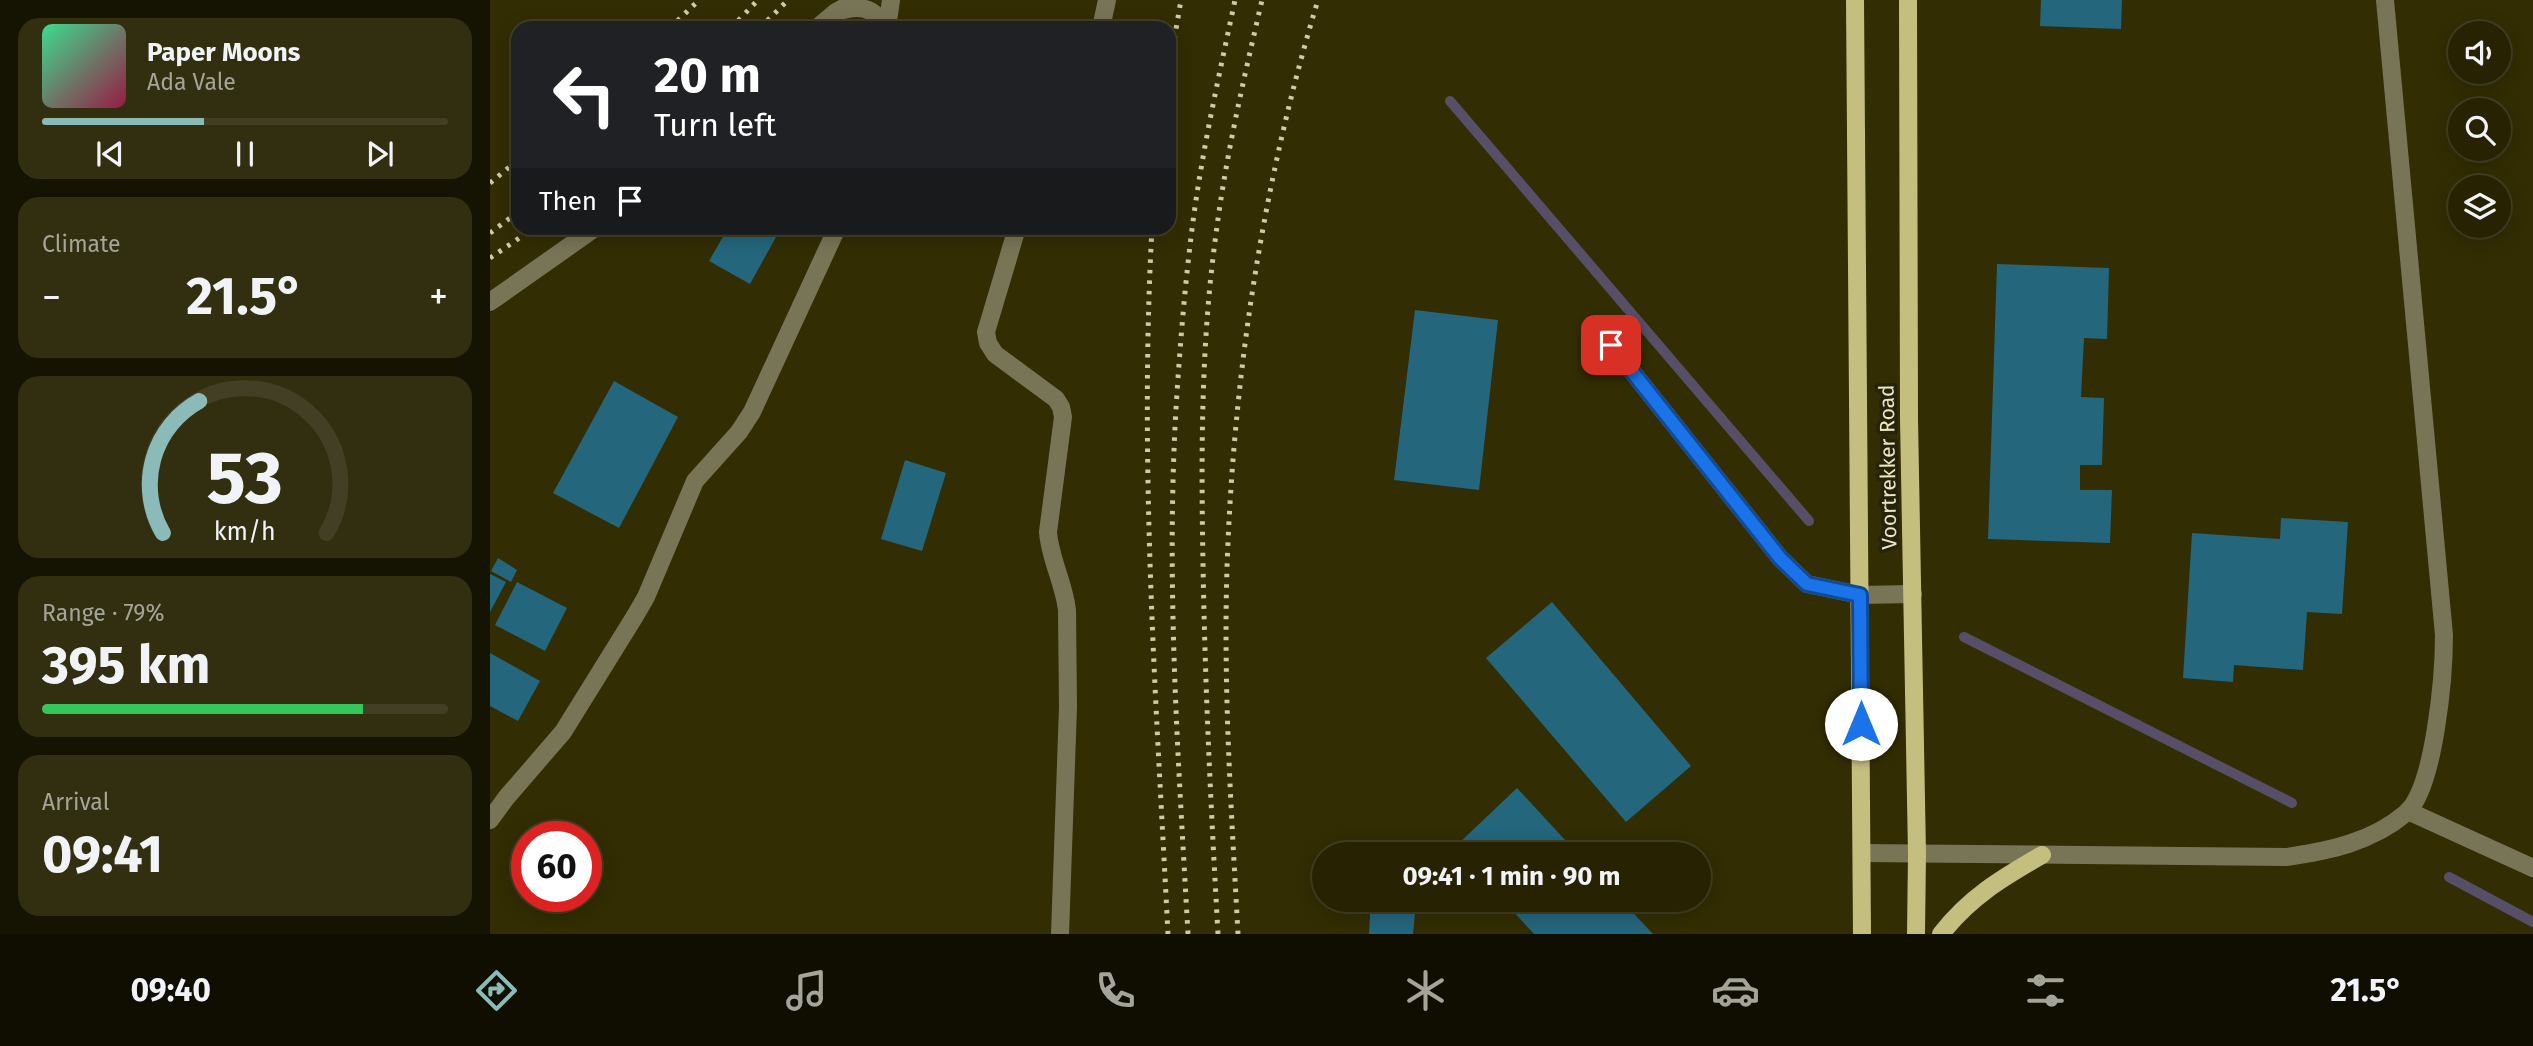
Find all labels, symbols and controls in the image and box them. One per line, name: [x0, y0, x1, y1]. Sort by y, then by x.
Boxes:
map controls: [2448, 21, 2511, 238]
button: sound: [2448, 21, 2511, 84]
text: Paper Moons: [147, 37, 300, 68]
text: 20 m: [654, 46, 761, 105]
icon: left: [539, 49, 630, 140]
text: Ada Vale: [147, 68, 236, 96]
button: search: [2448, 98, 2511, 161]
text: Turn left: [654, 106, 776, 144]
icon: previous: [91, 135, 129, 173]
icon: pause: [226, 135, 264, 173]
icon: next: [361, 135, 399, 173]
button: layers: [2448, 175, 2511, 238]
icon: arrive: [611, 182, 649, 220]
text: Then: [539, 186, 597, 217]
text: Climate: [42, 230, 121, 258]
text: 21.5°: [186, 265, 304, 328]
text: −: [42, 274, 61, 320]
text: +: [429, 274, 448, 320]
pin: [1581, 315, 1641, 375]
icon: arrive: [1592, 326, 1630, 364]
street label: Voortrekker Road: [1874, 384, 1902, 550]
text: 53: [207, 435, 283, 522]
text: km/h: [214, 517, 276, 547]
text: Range · 79%: [42, 599, 164, 627]
text: 395 km: [42, 634, 210, 697]
position arrow: [1824, 687, 1898, 761]
text: Arrival: [42, 788, 109, 816]
speed limit sign: 60: [511, 821, 602, 912]
text: 09:41: [42, 823, 163, 886]
text: 09:41 · 1 min · 90 m: [1402, 861, 1621, 892]
icon: directions: [472, 966, 521, 1015]
icon: music: [782, 966, 831, 1015]
icon: phone: [1091, 966, 1140, 1015]
icon: climate: [1401, 966, 1450, 1015]
icon: car: [1711, 966, 1760, 1015]
icon: filters: [2021, 966, 2070, 1015]
text: 09:40: [130, 971, 211, 1009]
text: 21.5°: [2330, 971, 2403, 1009]

